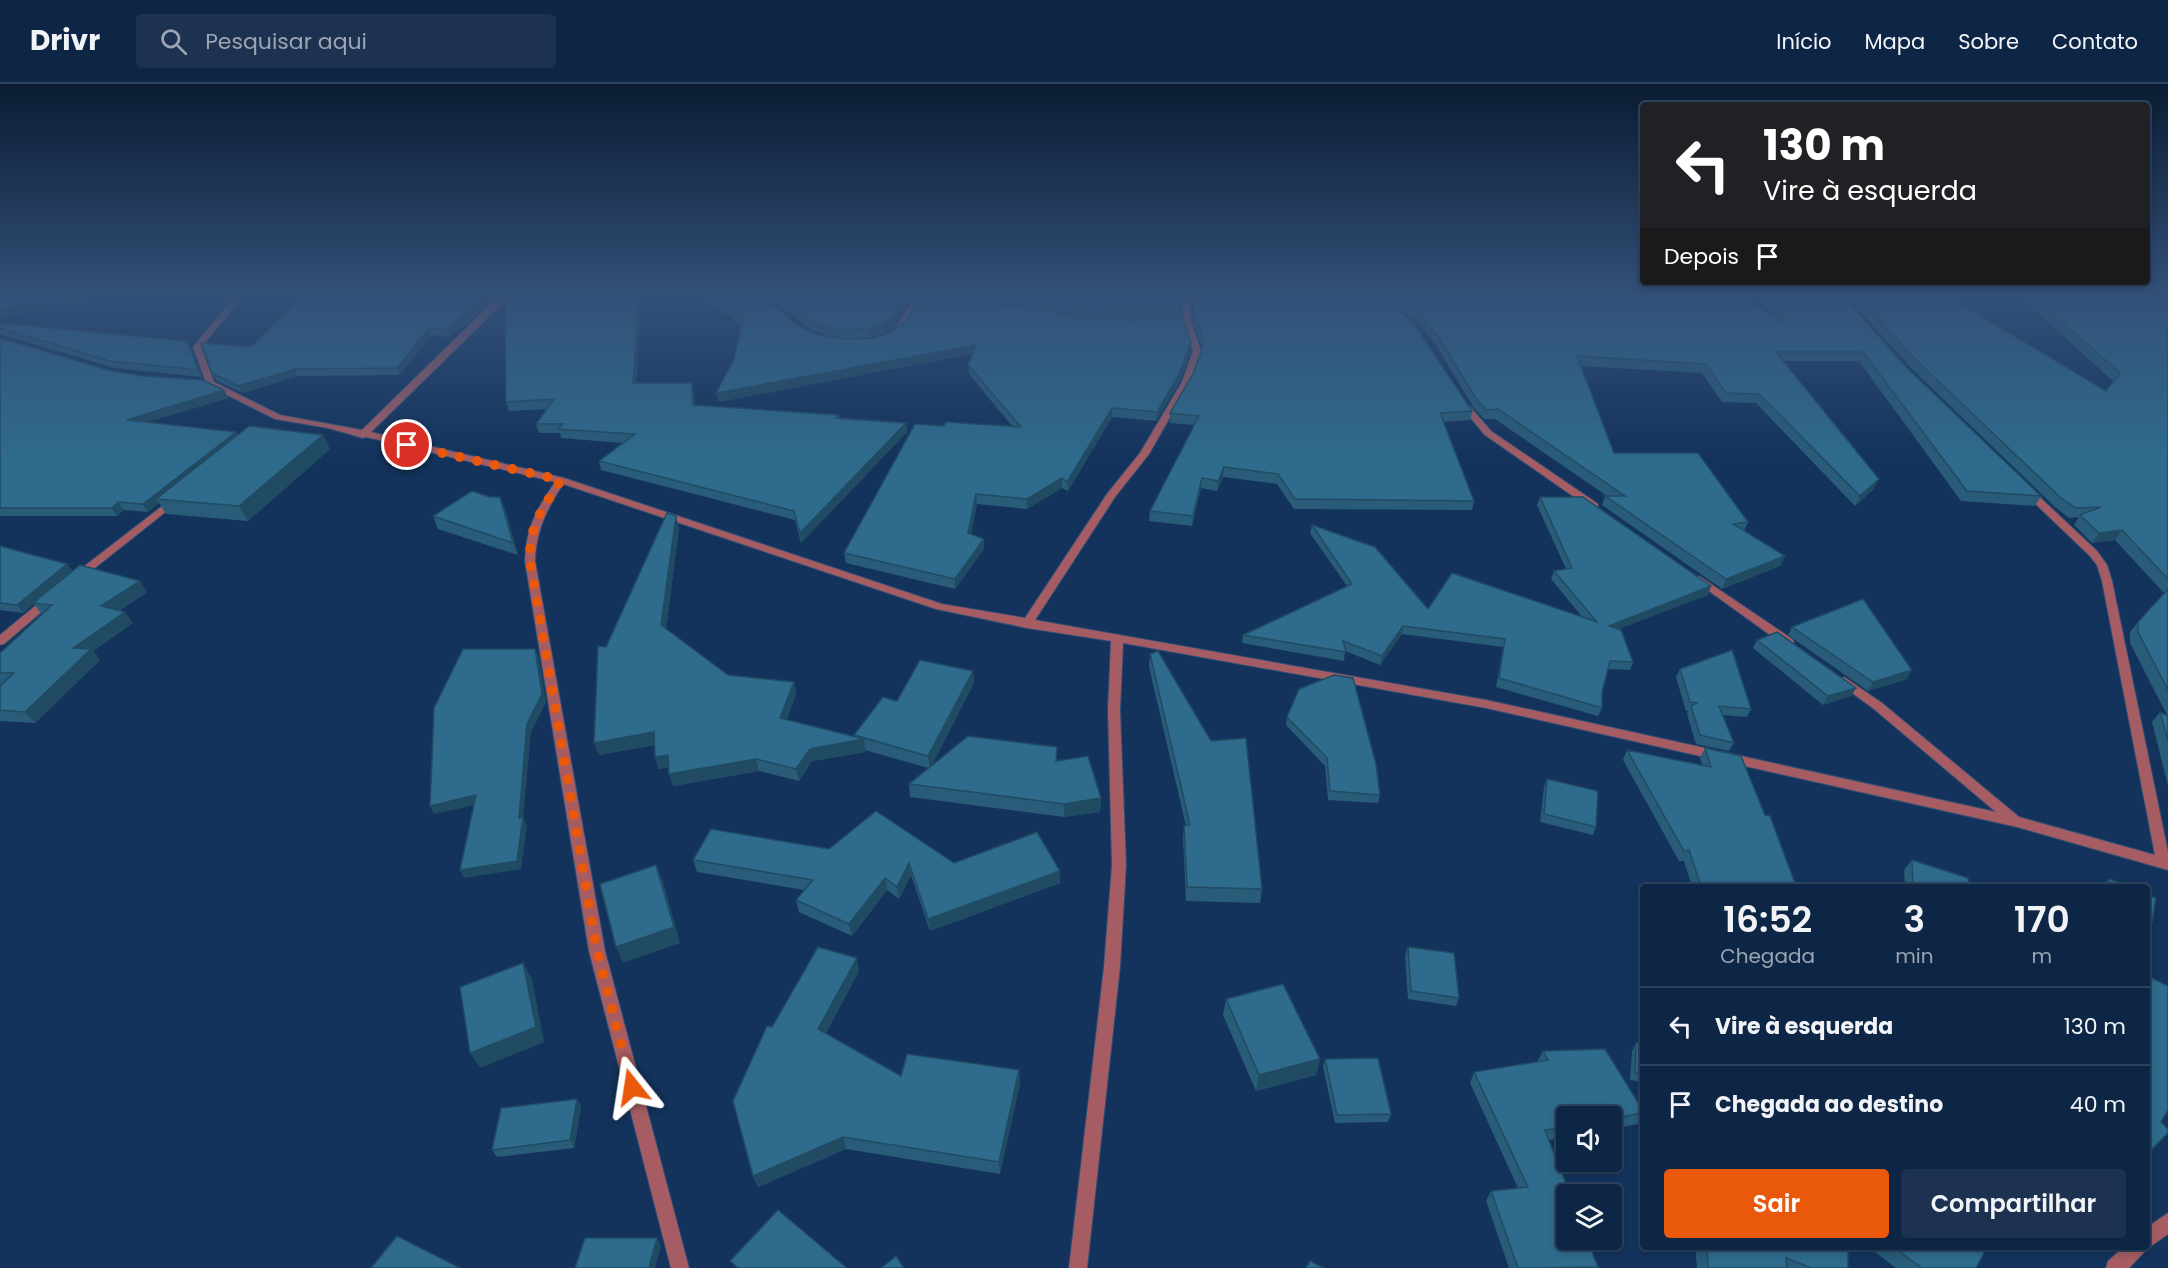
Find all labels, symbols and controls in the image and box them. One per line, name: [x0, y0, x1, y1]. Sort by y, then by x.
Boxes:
search box: [136, 14, 556, 68]
text: Drivr: [30, 21, 100, 60]
icon: search: [157, 25, 190, 58]
text: Pesquisar aqui: [205, 26, 367, 57]
text: Início: [1776, 27, 1831, 56]
text: Mapa: [1864, 27, 1925, 56]
text: Sobre: [1958, 27, 2019, 56]
text: Contato: [2052, 27, 2138, 56]
text: 130 m: [1763, 116, 1885, 175]
icon: left: [1664, 126, 1742, 204]
text: Vire à esquerda: [1763, 172, 1977, 209]
icon: arrive: [1751, 240, 1784, 273]
text: Depois: [1664, 241, 1739, 272]
pin: [381, 419, 432, 470]
icon: arrive: [390, 428, 423, 461]
text: 16:52: [1723, 894, 1812, 945]
text: 3: [1904, 894, 1925, 945]
text: 170: [2014, 894, 2070, 945]
text: Chegada: [1720, 942, 1815, 970]
text: min: [1895, 942, 1934, 970]
text: m: [2031, 942, 2052, 970]
icon: left: [1664, 1010, 1697, 1043]
text: Vire à esquerda: [1715, 1011, 1893, 1042]
text: 130 m: [2064, 1011, 2126, 1042]
position arrow: [600, 1055, 664, 1119]
icon: arrive: [1664, 1088, 1697, 1121]
text: Chegada ao destino: [1715, 1089, 1943, 1120]
text: 40 m: [2070, 1089, 2126, 1120]
map controls: [1556, 1106, 1622, 1250]
button: sound: [1556, 1106, 1622, 1172]
button: Sair: [1664, 1169, 1889, 1238]
button: Compartilhar: [1901, 1169, 2126, 1238]
button: layers: [1556, 1184, 1622, 1250]

